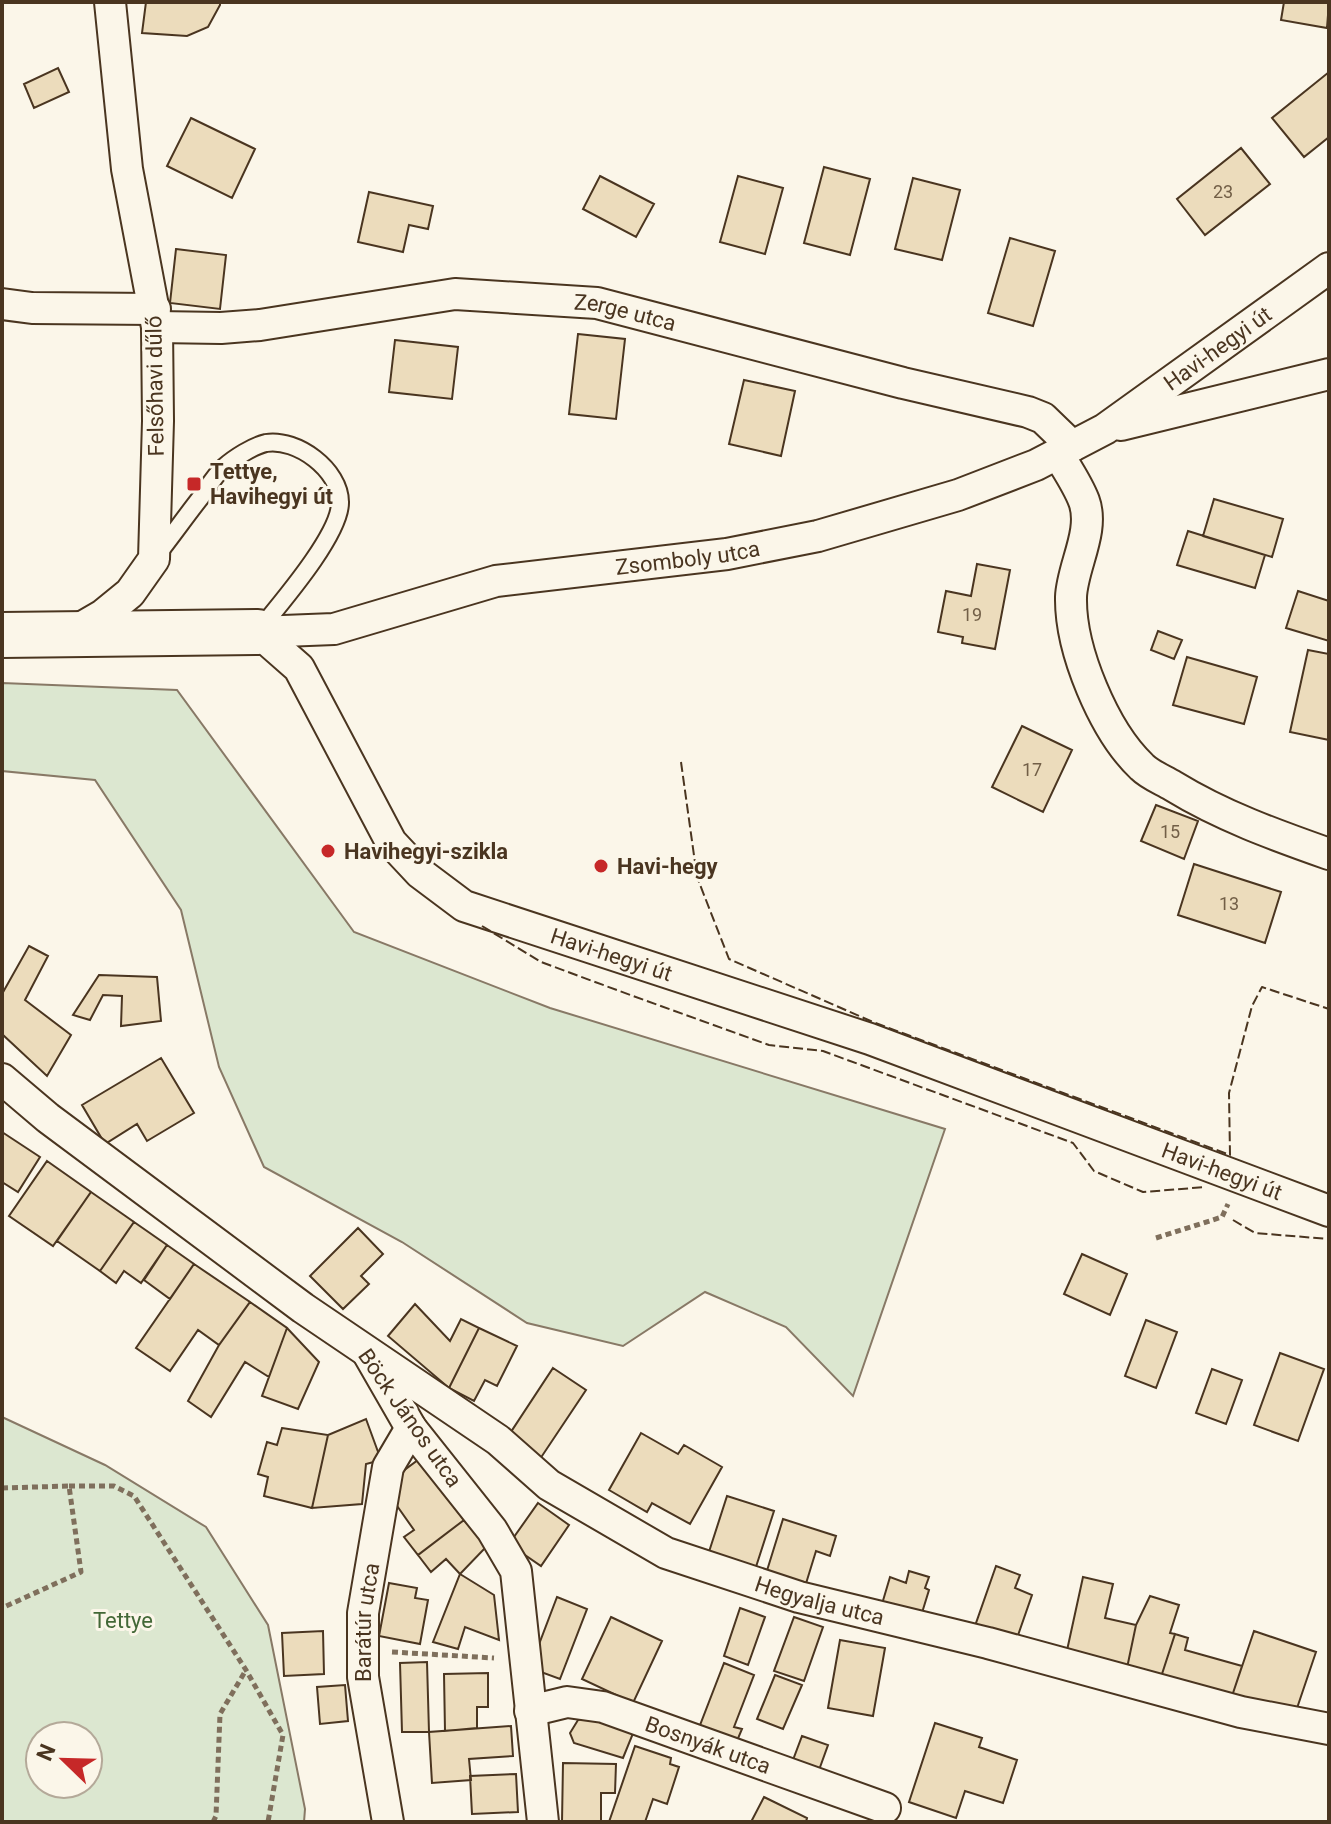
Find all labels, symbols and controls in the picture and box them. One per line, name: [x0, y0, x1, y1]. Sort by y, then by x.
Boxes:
house number: 23: [1213, 181, 1233, 202]
street label: Zerge utca: [573, 289, 679, 336]
street label: Havi-hegyi út: [1159, 301, 1276, 395]
street label: Felsőhavi dűlő: [141, 315, 169, 457]
place label: Tettye, Havihegyi út: [210, 459, 334, 509]
marker: Tettye, Havihegyi út: [185, 475, 203, 493]
street label: Zsomboly utca: [614, 535, 762, 579]
house number: 19: [962, 604, 982, 625]
house number: 17: [1022, 759, 1042, 780]
house number: 15: [1160, 821, 1180, 842]
place label: Havihegyi-szikla: [344, 839, 508, 864]
marker: Havihegyi-szikla: [319, 842, 337, 860]
place label: Havi-hegy: [617, 854, 719, 879]
marker: Havi-hegy: [592, 857, 610, 875]
house number: 13: [1219, 893, 1239, 914]
street label: Havi-hegyi út: [548, 923, 675, 986]
street label: Havi-hegyi út: [1158, 1137, 1286, 1205]
street label: Böck János utca: [353, 1344, 467, 1492]
street label: Barátúr utca: [351, 1561, 384, 1682]
street label: Hegyalja utca: [752, 1571, 887, 1630]
park label: Tettye: [93, 1608, 153, 1633]
street label: Bosnyák utca: [642, 1711, 774, 1779]
north arrow: [24, 1720, 104, 1800]
text: N: [32, 1740, 61, 1764]

